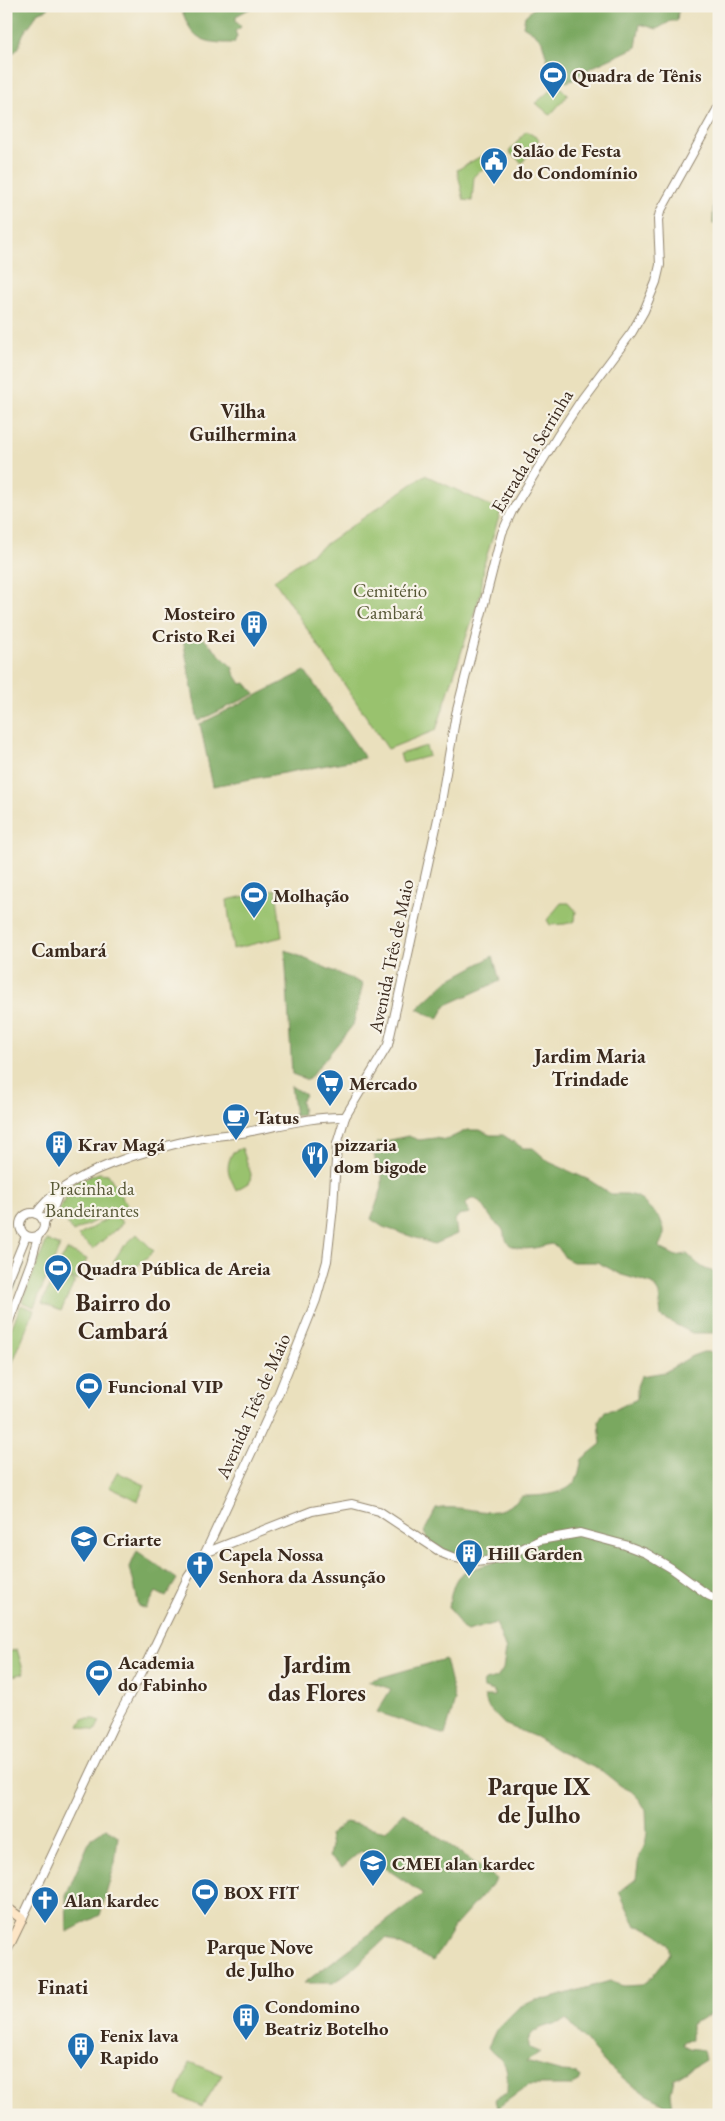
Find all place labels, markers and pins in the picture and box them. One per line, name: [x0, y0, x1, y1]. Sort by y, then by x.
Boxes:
sports icon: Quadra de Tênis: [538, 60, 568, 99]
place label: Quadra de Tênis: [572, 63, 702, 88]
place label: Salão de Festa do Condomínio: [513, 138, 638, 185]
public building icon: Salão de Festa do Condomínio: [479, 146, 509, 185]
place label: Mosteiro Cristo Rei: [152, 601, 235, 648]
building icon: Mosteiro Cristo Rei: [239, 609, 269, 648]
sports icon: Molhação: [239, 880, 269, 919]
place label: Molhação: [273, 883, 350, 908]
supermarket icon: Mercado: [315, 1068, 345, 1107]
place label: Mercado: [349, 1071, 418, 1096]
cafe icon: Tatus: [221, 1102, 251, 1141]
place label: Tatus: [255, 1105, 299, 1130]
building icon: Krav Magá: [44, 1129, 74, 1168]
place label: Krav Magá: [78, 1132, 166, 1157]
place label: pizzaria dom bigode: [334, 1132, 427, 1179]
restaurant icon: pizzaria dom bigode: [300, 1140, 330, 1179]
sports icon: Quadra Pública de Areia: [43, 1253, 73, 1292]
place label: Quadra Pública de Areia: [77, 1256, 271, 1281]
sports icon: Funcional VIP: [74, 1371, 104, 1410]
place label: Funcional VIP: [108, 1374, 224, 1399]
school or university icon: Criarte: [69, 1524, 99, 1563]
place label: Criarte: [103, 1527, 161, 1552]
building icon: Hill Garden: [454, 1538, 484, 1577]
place label: Hill Garden: [488, 1541, 583, 1566]
place label: Capela Nossa Senhora da Assunção: [219, 1542, 386, 1589]
church icon: Capela Nossa Senhora da Assunção: [185, 1550, 215, 1589]
place label: Academia do Fabinho: [117, 1650, 208, 1697]
sports icon: Academia do Fabinho: [84, 1658, 114, 1697]
school or university icon: CMEI alan kardec: [358, 1848, 388, 1887]
place label: CMEI alan kardec: [392, 1851, 535, 1876]
sports icon: BOX FIT: [190, 1877, 220, 1916]
place label: BOX FIT: [224, 1880, 300, 1905]
church icon: Alan kardec: [30, 1885, 60, 1924]
place label: Alan kardec: [63, 1888, 159, 1913]
place label: Condomino Beatriz Botelho: [265, 1994, 389, 2041]
building icon: Condomino Beatriz Botelho: [231, 2002, 261, 2041]
place label: Fenix lava Rapido: [100, 2023, 179, 2070]
building icon: Fenix lava Rapido: [66, 2031, 96, 2070]

